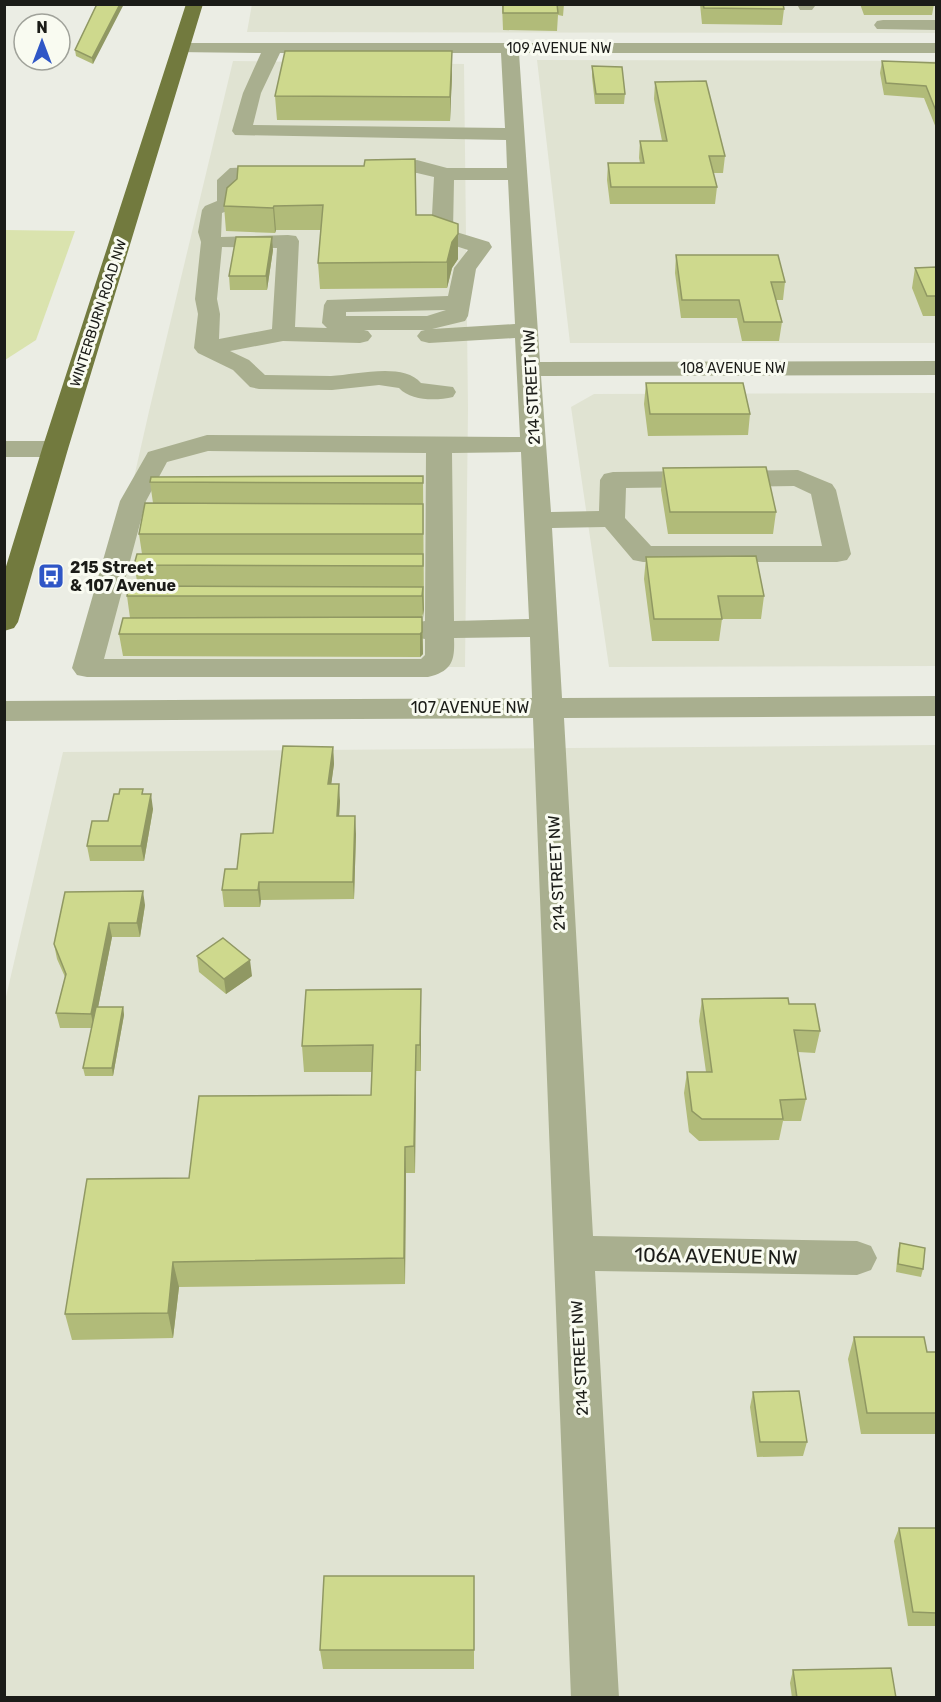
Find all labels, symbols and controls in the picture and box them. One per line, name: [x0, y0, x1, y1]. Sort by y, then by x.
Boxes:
north arrow: [12, 12, 72, 72]
text: N: [36, 18, 48, 37]
street label: 109 AVENUE NW: [507, 40, 612, 57]
street label: WINTERBURN ROAD NW: [67, 237, 130, 389]
street label: 214 STREET NW: [519, 328, 544, 445]
street label: 108 AVENUE NW: [680, 360, 786, 377]
place label: 215 Street & 107 Avenue: [70, 558, 176, 595]
bus stop icon: 215 Street & 107 Avenue: [36, 561, 66, 591]
street label: 107 AVENUE NW: [411, 698, 530, 717]
street label: 214 STREET NW: [544, 814, 569, 931]
street label: 106A AVENUE NW: [634, 1243, 798, 1269]
street label: 214 STREET NW: [567, 1299, 592, 1416]

